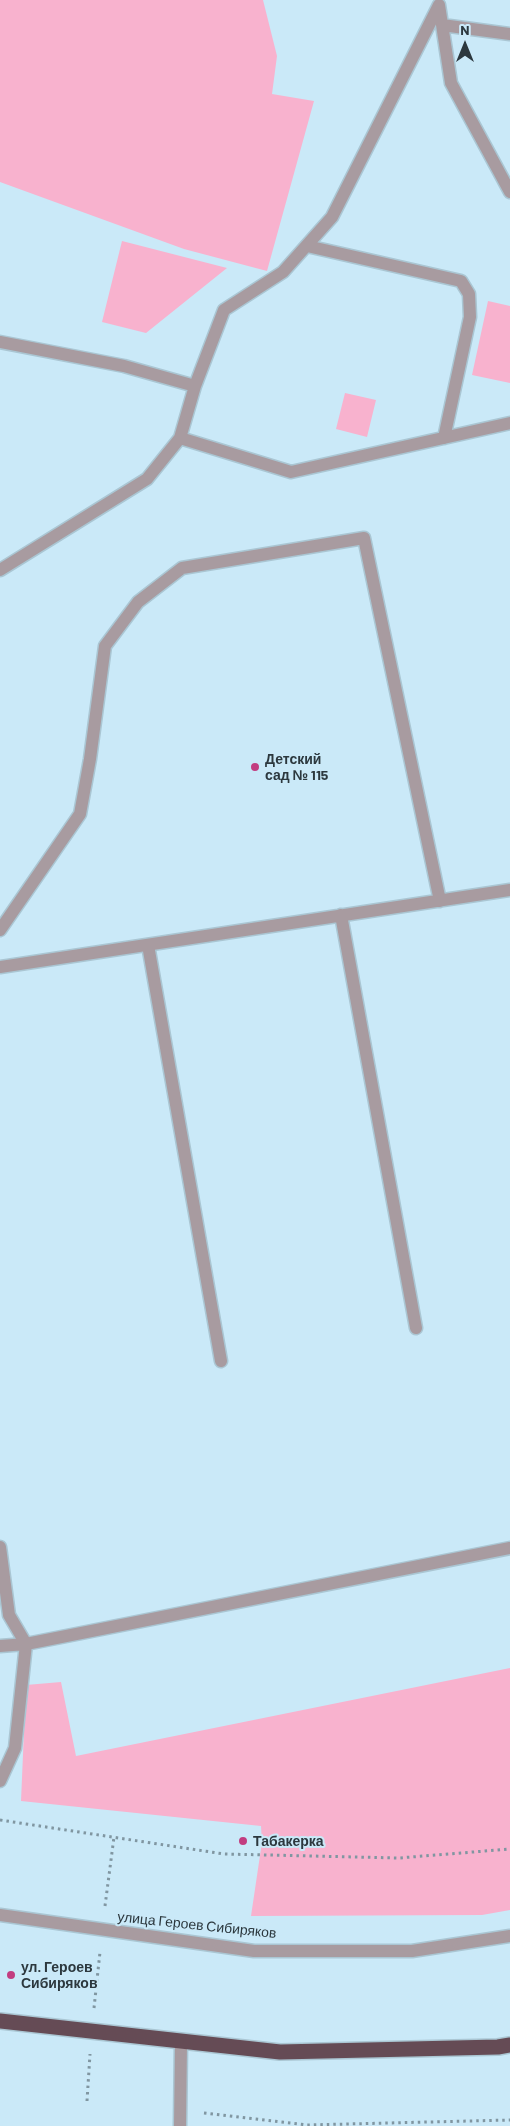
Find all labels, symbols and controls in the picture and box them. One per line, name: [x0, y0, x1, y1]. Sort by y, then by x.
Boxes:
north arrow: [440, 20, 490, 70]
text: N: [460, 21, 470, 38]
place label: Детский сад № 115: [265, 751, 328, 784]
marker: Детский сад № 115: [249, 761, 261, 773]
place label: Табакерка: [253, 1833, 324, 1849]
marker: Табакерка: [237, 1835, 249, 1847]
street label: улица Героев Сибиряков: [117, 1908, 277, 1942]
place label: ул. Героев Сибиряков: [21, 1959, 97, 1991]
marker: ул. Героев Сибиряков: [5, 1969, 17, 1981]

